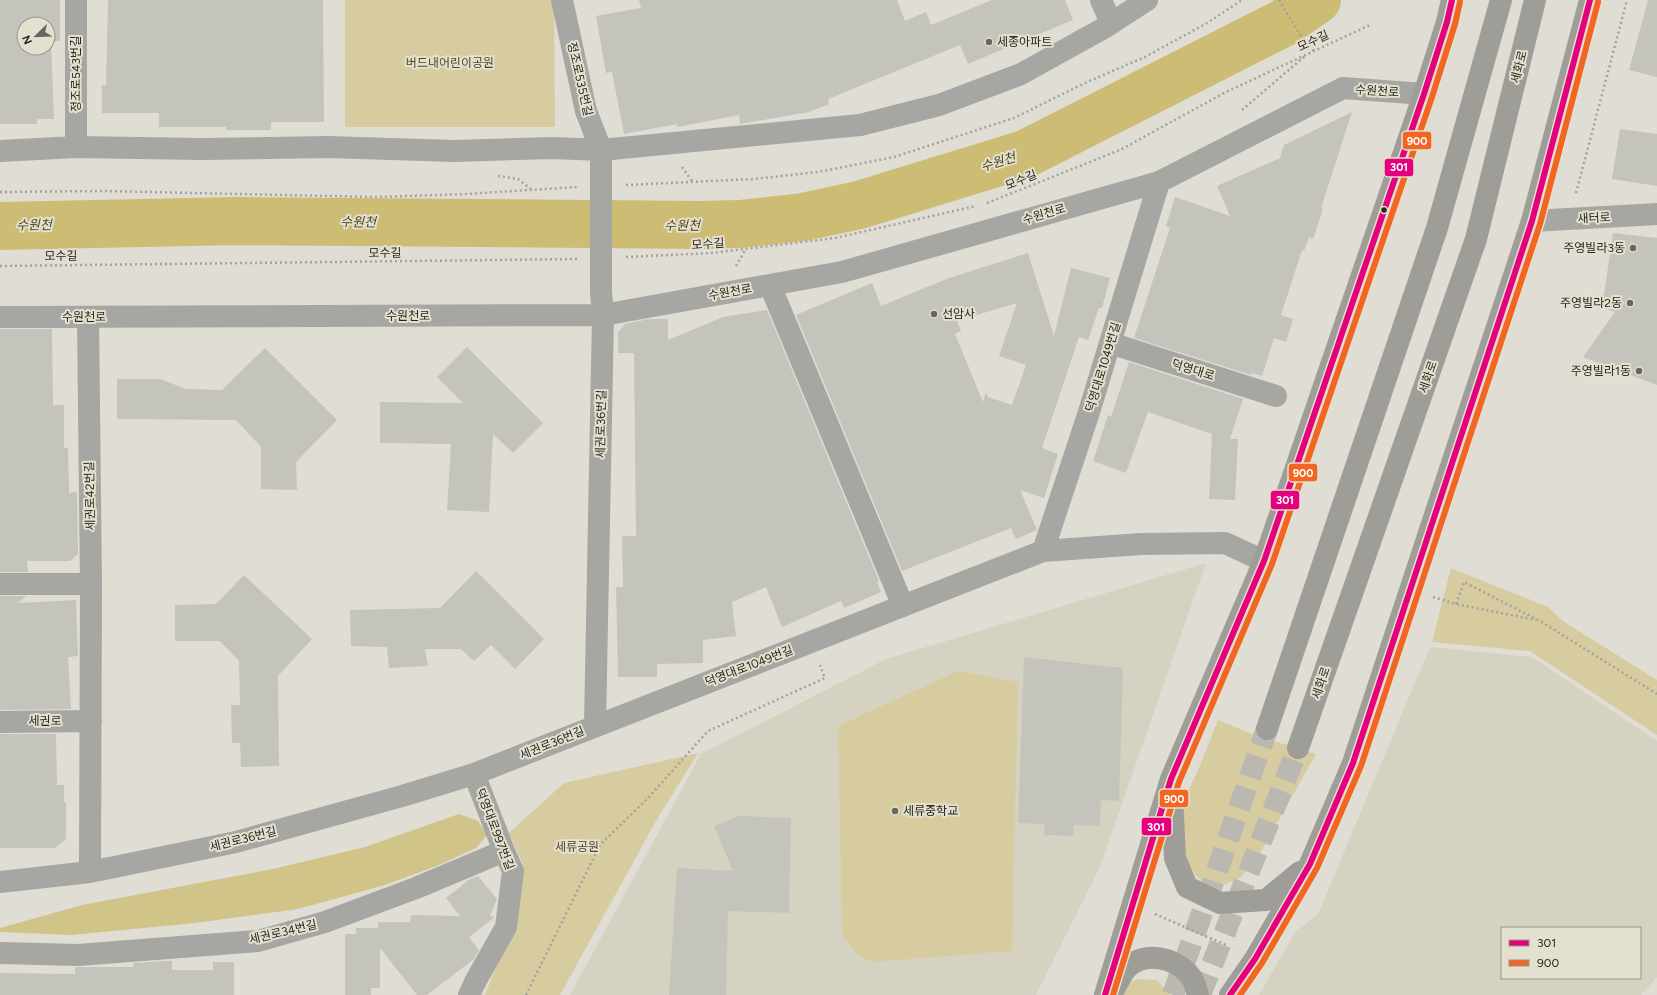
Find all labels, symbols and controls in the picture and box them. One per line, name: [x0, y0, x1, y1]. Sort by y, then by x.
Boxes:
north arrow: [16, 16, 56, 56]
street label: 모수길: [1295, 28, 1331, 54]
text: N: [20, 33, 35, 46]
place label: 세종아파트: [997, 35, 1052, 49]
street label: 정조로543번길: [69, 36, 83, 112]
marker: 세종아파트: [984, 37, 994, 47]
street label: 정조로535번길: [565, 41, 595, 117]
street label: 세화로: [1508, 49, 1530, 85]
park label: 버드내어린이공원: [406, 56, 494, 70]
street label: 수원천로: [1354, 82, 1400, 100]
line badge: 900: [1402, 131, 1432, 150]
text: 900: [1407, 135, 1427, 148]
water label: 수원천: [979, 149, 1018, 174]
line badge: 301: [1384, 158, 1414, 177]
text: 301: [1390, 161, 1408, 174]
street label: 모수길: [1003, 167, 1039, 193]
street label: 수원천로: [1021, 201, 1067, 227]
unlabelled marker: [1379, 205, 1389, 215]
street label: 새터로: [1577, 210, 1611, 226]
water label: 수원천: [340, 214, 377, 230]
water label: 수원천: [16, 217, 53, 233]
water label: 수원천: [664, 218, 701, 233]
street label: 모수길: [691, 236, 725, 252]
place label: 주영빌라3동: [1563, 241, 1625, 255]
marker: 주영빌라3동: [1628, 243, 1638, 253]
street label: 모수길: [368, 246, 402, 260]
street label: 모수길: [44, 249, 78, 263]
street label: 수원천로: [707, 281, 753, 303]
place label: 주영빌라2동: [1560, 296, 1622, 310]
marker: 주영빌라2동: [1625, 298, 1635, 308]
place label: 선암사: [942, 307, 975, 321]
street label: 수원천로: [386, 309, 430, 323]
marker: 선암사: [929, 309, 939, 319]
street label: 수원천로: [62, 310, 106, 324]
street label: 덕영대로1049번길: [1083, 320, 1123, 414]
street label: 덕영대로: [1170, 357, 1216, 383]
street label: 세화로: [1416, 359, 1440, 395]
place label: 주영빌라1동: [1571, 364, 1631, 378]
marker: 주영빌라1동: [1634, 366, 1644, 376]
street label: 세권로36번길: [593, 390, 609, 458]
street label: 세권로42번길: [82, 461, 98, 531]
line badge: 900: [1288, 463, 1318, 482]
text: 900: [1293, 467, 1313, 480]
line badge: 301: [1270, 490, 1300, 510]
text: 301: [1276, 494, 1294, 507]
street label: 덕영대로1049번길: [703, 643, 795, 689]
street label: 세화로: [1309, 665, 1333, 701]
street label: 세권로: [28, 714, 62, 728]
street label: 세권로36번길: [518, 724, 586, 762]
street label: 덕영대로997번길: [473, 786, 517, 872]
line badge: 900: [1159, 789, 1189, 808]
text: 900: [1164, 793, 1184, 806]
place label: 세류중학교: [903, 804, 958, 818]
marker: 세류중학교: [890, 806, 900, 816]
line badge: 301: [1141, 817, 1172, 836]
text: 301: [1147, 821, 1165, 834]
street label: 세권로36번길: [208, 824, 278, 854]
park label: 세류공원: [555, 840, 599, 854]
street label: 세권로34번길: [248, 917, 318, 947]
legend: [1501, 927, 1641, 979]
text: 301: [1537, 936, 1556, 950]
text: 900: [1537, 956, 1559, 970]

